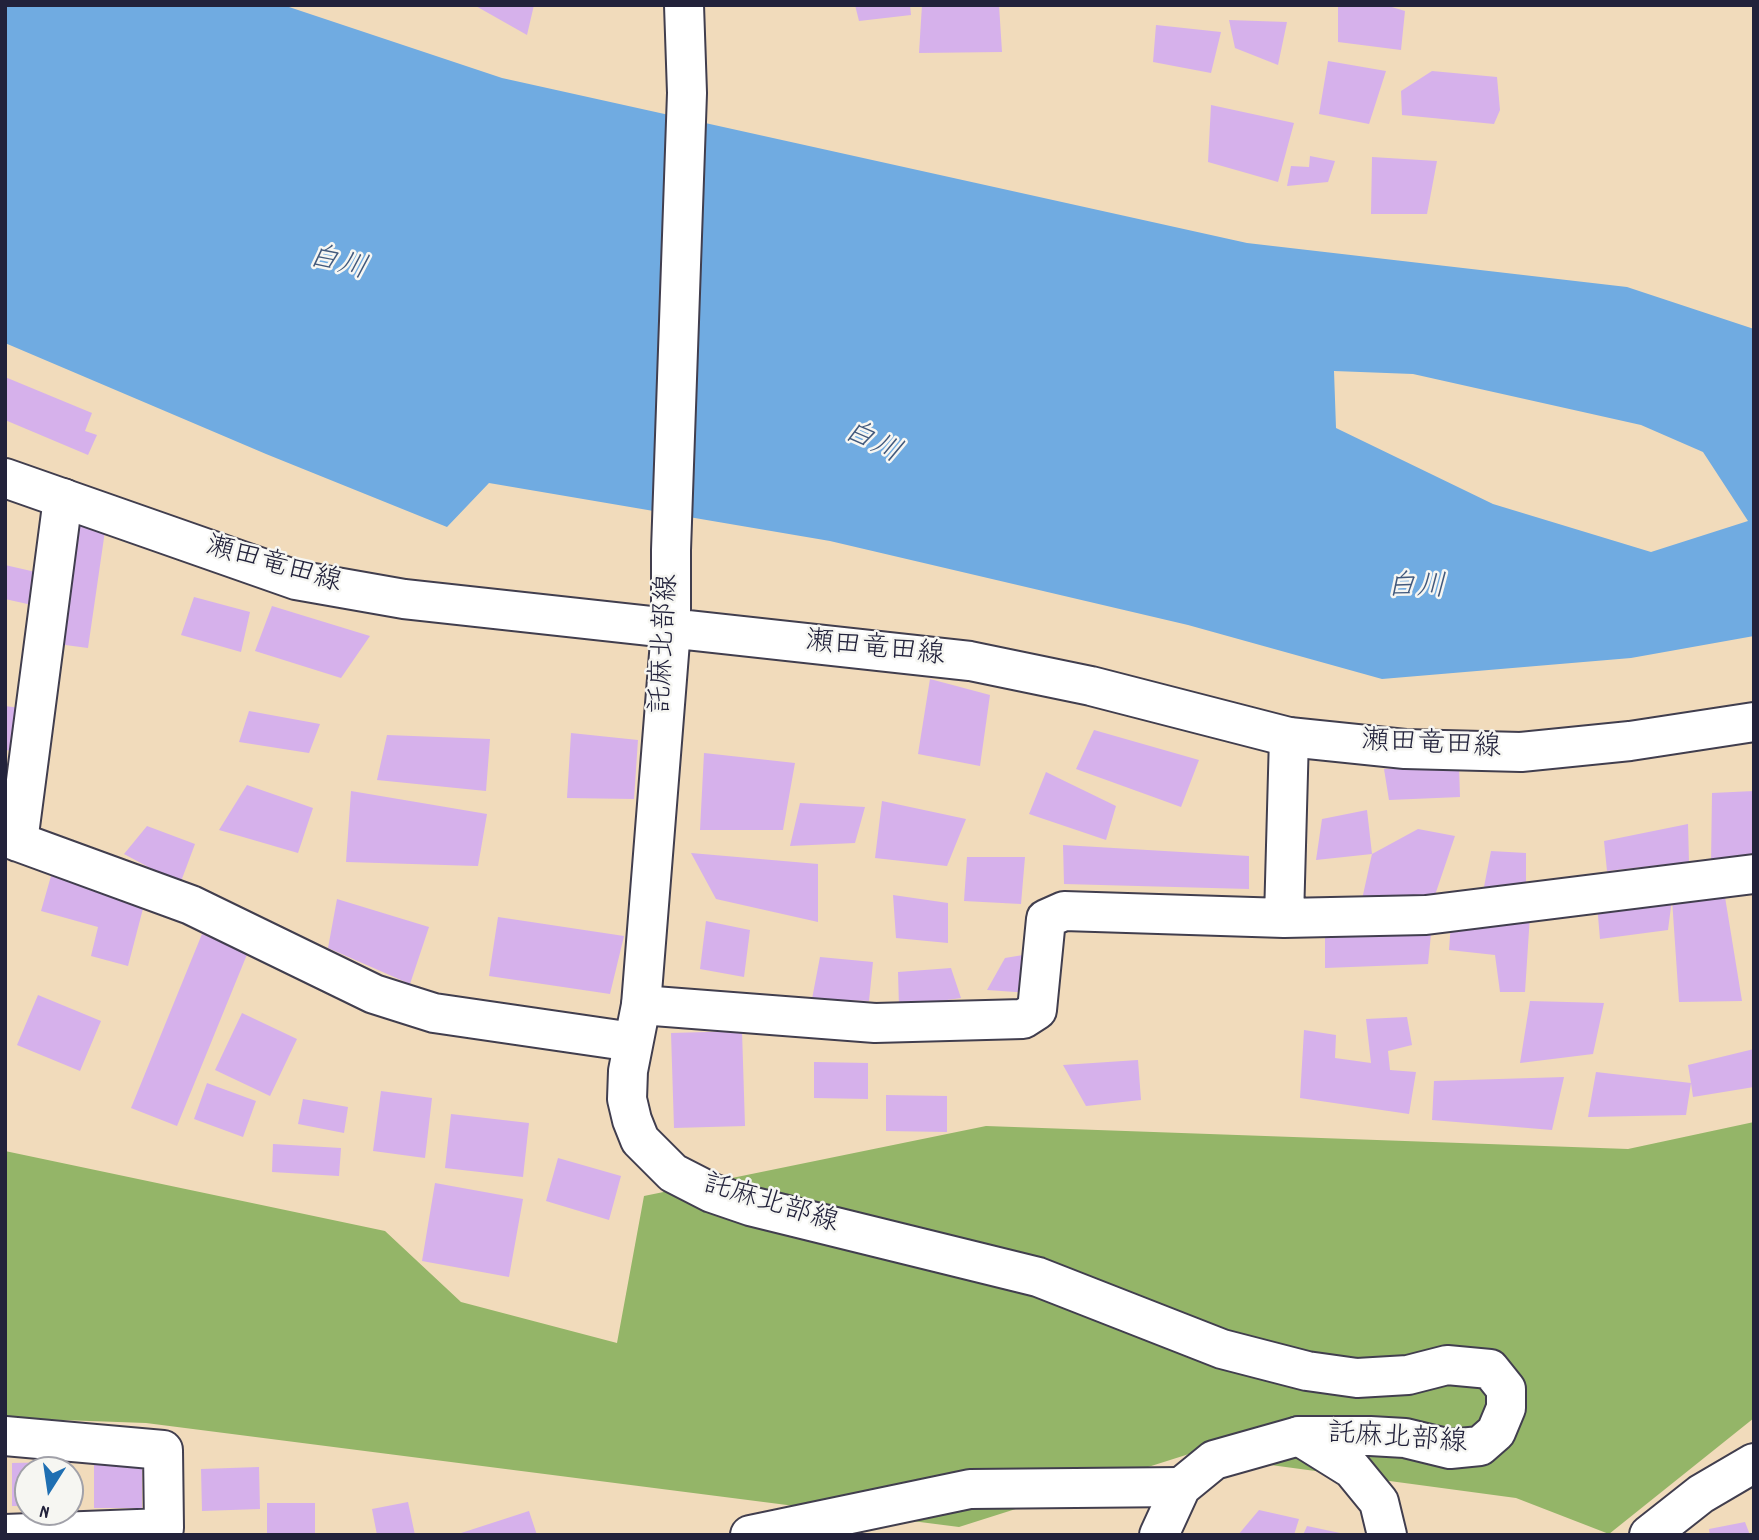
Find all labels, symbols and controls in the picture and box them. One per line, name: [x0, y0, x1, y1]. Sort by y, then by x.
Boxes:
water label: 白川: [304, 241, 370, 291]
water label: 白川: [836, 416, 906, 474]
street label: 瀬田竜田線: [201, 532, 345, 602]
water label: 白川: [1386, 571, 1446, 609]
street label: 託麻北部線: [647, 573, 687, 715]
street label: 瀬田竜田線: [804, 627, 946, 675]
street label: 瀬田竜田線: [1360, 727, 1502, 767]
street label: 託麻北部線: [698, 1169, 842, 1243]
street label: 託麻北部線: [1326, 1419, 1468, 1463]
north arrow: [14, 1456, 84, 1526]
text: N: [38, 1496, 52, 1524]

